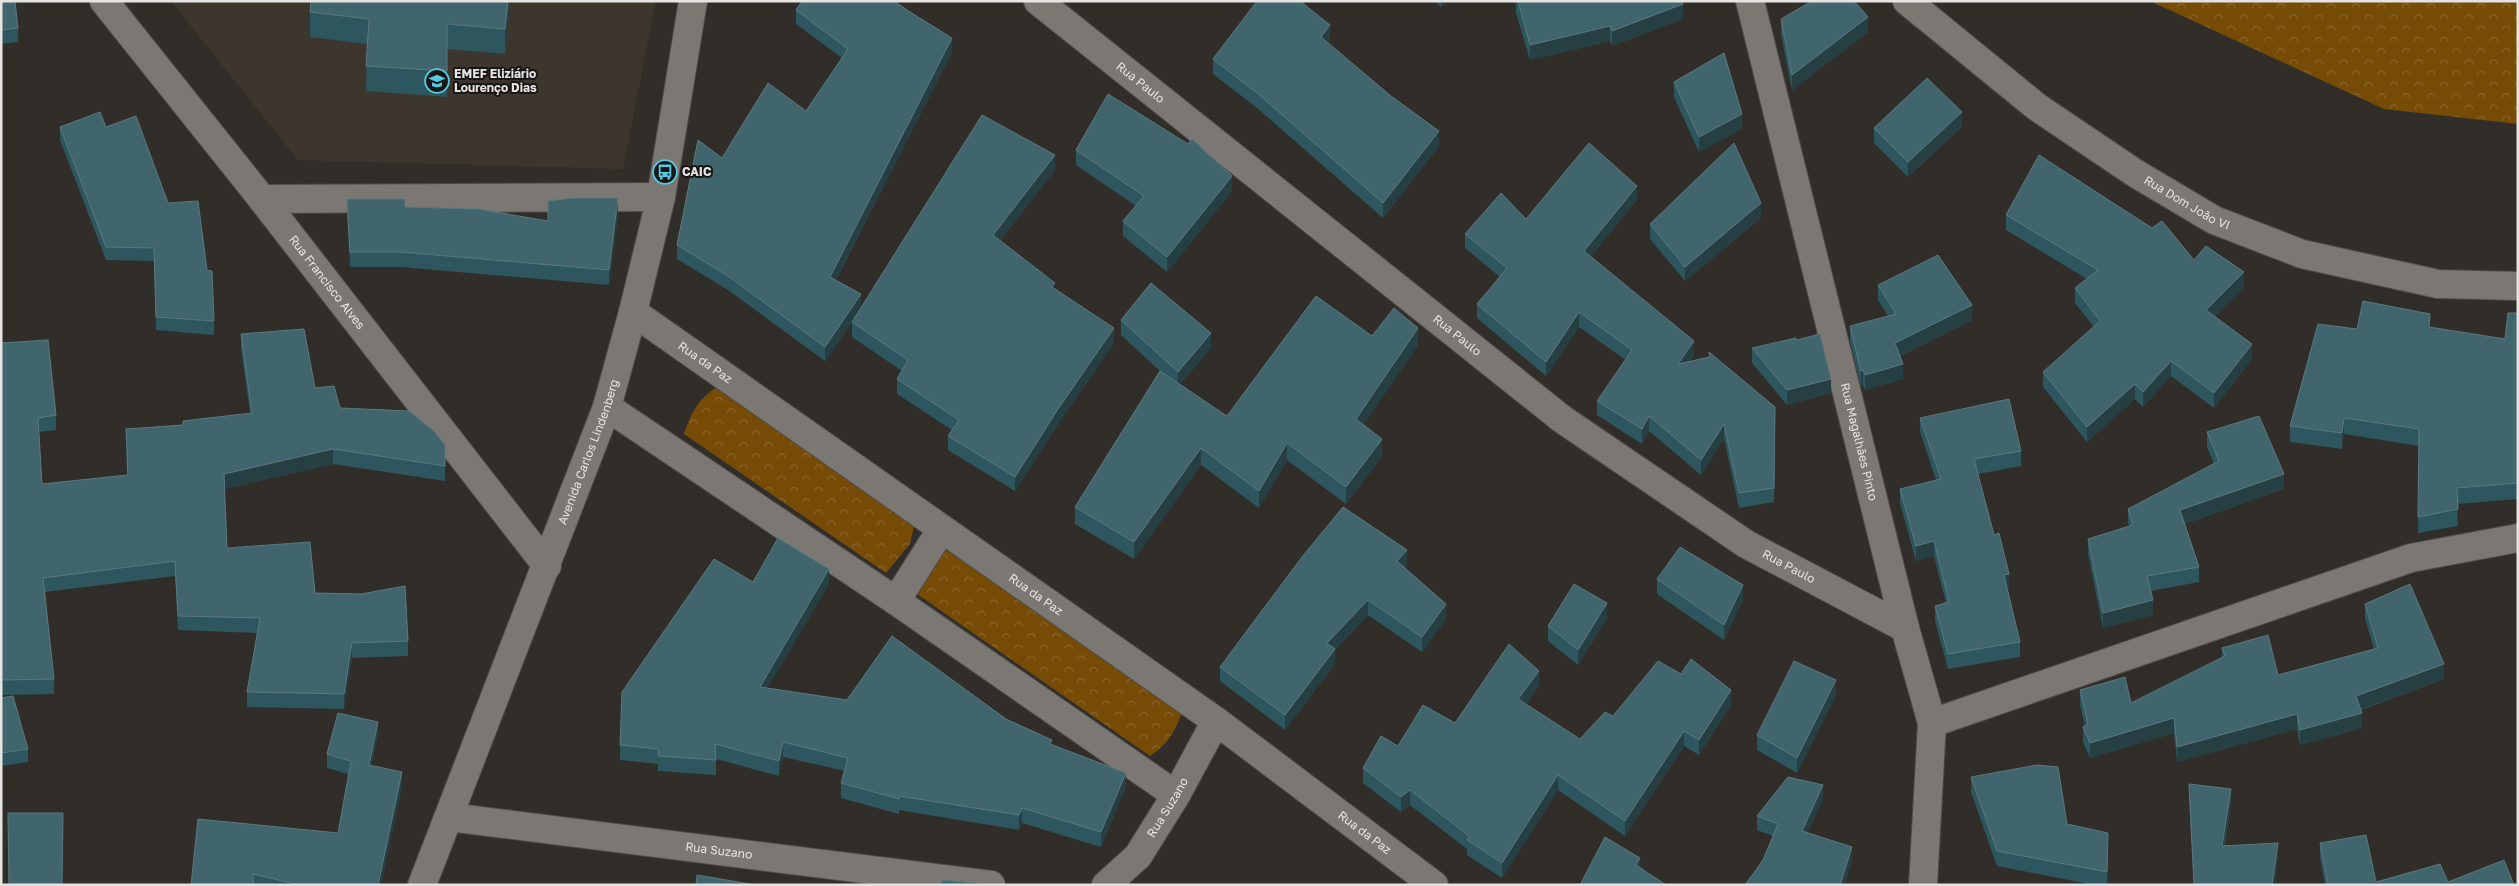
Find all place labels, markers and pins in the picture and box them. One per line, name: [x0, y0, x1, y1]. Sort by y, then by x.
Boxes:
place label: EMEF Eliziário Lourenço Dias: [454, 66, 537, 95]
school or university icon: EMEF Eliziário Lourenço Dias: [424, 68, 450, 94]
bus stop icon: CAIC: [652, 159, 678, 185]
place label: CAIC: [682, 164, 712, 179]

